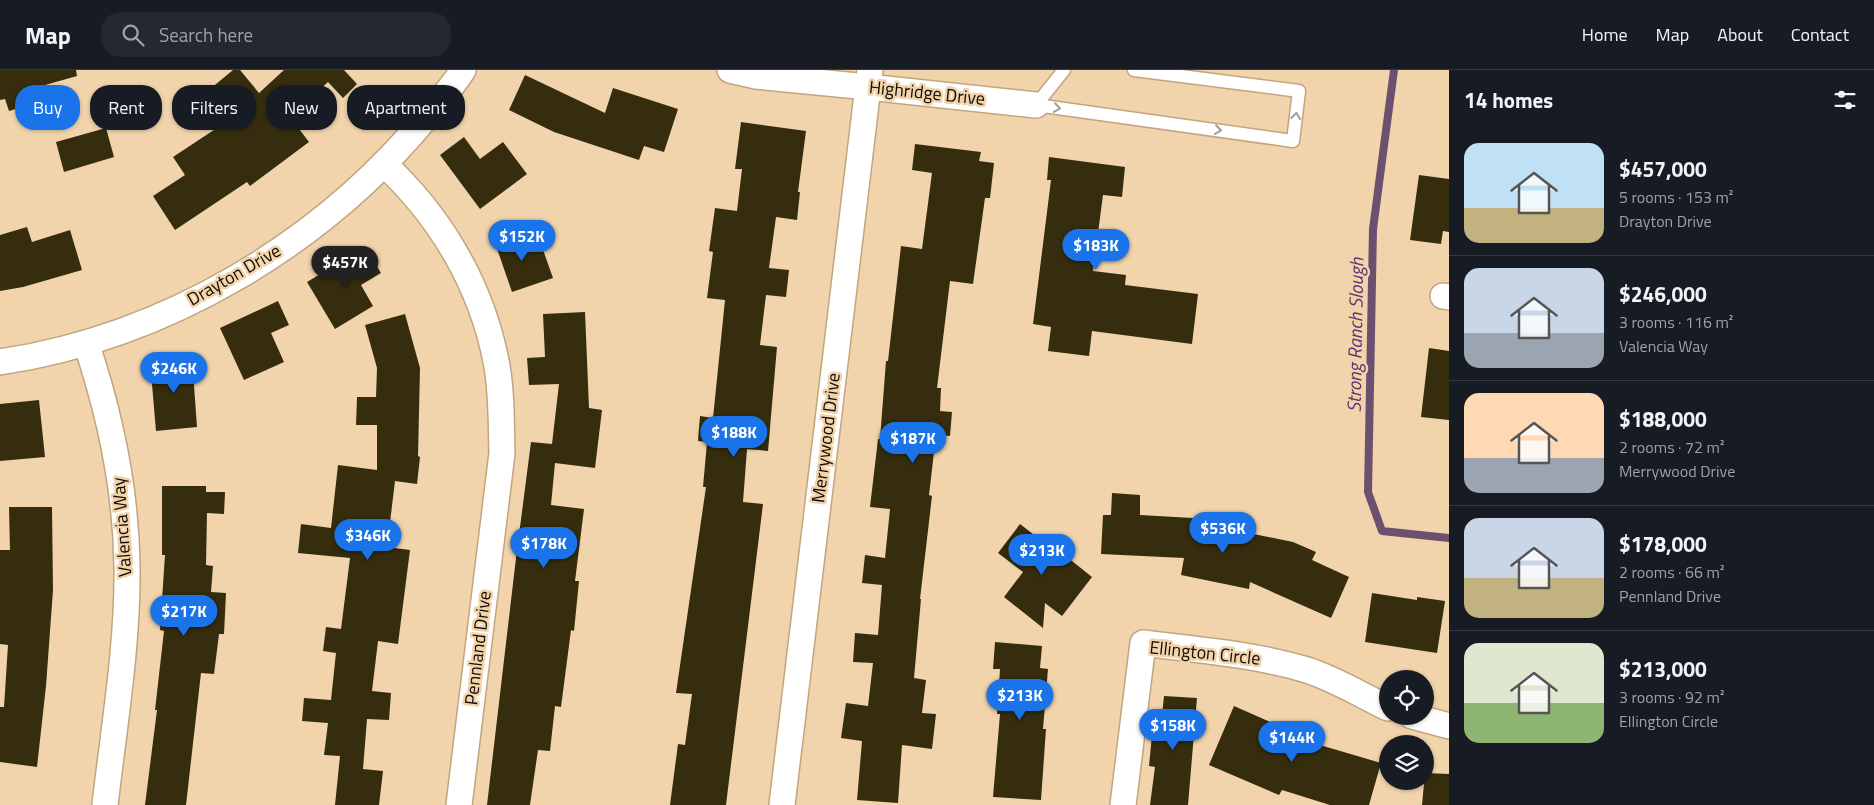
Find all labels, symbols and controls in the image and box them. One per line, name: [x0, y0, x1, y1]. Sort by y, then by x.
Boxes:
search box: [101, 12, 451, 57]
text: Map: [25, 17, 71, 53]
text: Search here: [159, 20, 253, 49]
icon: search: [119, 21, 147, 49]
text: Home: [1582, 21, 1628, 48]
text: Map: [1656, 21, 1689, 48]
text: About: [1717, 21, 1763, 48]
text: Contact: [1791, 21, 1849, 48]
street label: Highridge Drive: [868, 73, 986, 112]
text: 14 homes: [1464, 84, 1553, 116]
chip: Buy: [15, 85, 80, 130]
chip: Rent: [90, 85, 162, 130]
chip: Filters: [172, 85, 256, 130]
chip: New: [266, 85, 337, 130]
chip: Apartment: [347, 85, 465, 130]
icon: filters: [1831, 86, 1859, 114]
one-way arrow: [1053, 102, 1061, 113]
one-way arrow: [1291, 112, 1301, 120]
one-way arrow: [1213, 125, 1222, 135]
text: $457,000: [1619, 153, 1707, 185]
icon: home: [1504, 163, 1564, 223]
text: 5 rooms · 153 m²: [1619, 185, 1733, 209]
text: Drayton Drive: [1619, 209, 1712, 233]
pin: $152K: [487, 220, 557, 262]
text: $152K: [499, 224, 545, 248]
pin: $183K: [1061, 228, 1131, 271]
text: $183K: [1073, 233, 1119, 257]
street label: Drayton Drive: [182, 237, 286, 312]
pin: $457K: [310, 246, 380, 288]
text: $457K: [322, 250, 368, 274]
water label: Strong Ranch Slough: [1339, 257, 1370, 413]
text: $246,000: [1619, 278, 1707, 310]
icon: home: [1504, 288, 1564, 348]
text: 3 rooms · 116 m²: [1619, 310, 1733, 334]
text: Valencia Way: [1619, 334, 1708, 358]
pin: $246K: [139, 352, 209, 394]
text: $246K: [151, 356, 197, 380]
street label: Merrywood Drive: [804, 371, 847, 504]
text: $188,000: [1619, 403, 1707, 435]
icon: home: [1504, 413, 1564, 473]
pin: $188K: [699, 416, 769, 458]
text: $188K: [711, 420, 757, 444]
pin: $187K: [878, 422, 948, 464]
text: $187K: [890, 426, 936, 450]
text: 2 rooms · 72 m²: [1619, 435, 1724, 459]
text: Merrywood Drive: [1619, 459, 1735, 483]
street label: Valencia Way: [105, 476, 138, 578]
pin: $536K: [1188, 512, 1258, 554]
text: $536K: [1200, 516, 1246, 540]
pin: $346K: [333, 518, 403, 561]
text: $346K: [345, 523, 391, 547]
pin: $178K: [509, 526, 579, 569]
text: $178,000: [1619, 528, 1707, 560]
text: $178K: [521, 531, 567, 555]
pin: $213K: [1007, 534, 1077, 576]
text: $213K: [1019, 538, 1065, 562]
icon: home: [1504, 538, 1564, 598]
text: 2 rooms · 66 m²: [1619, 560, 1724, 584]
text: Pennland Drive: [1619, 584, 1721, 608]
street label: Pennland Drive: [457, 589, 498, 707]
pin: $217K: [149, 594, 219, 637]
text: $217K: [161, 599, 207, 623]
street label: Ellington Circle: [1148, 633, 1262, 672]
text: $213,000: [1619, 653, 1707, 685]
icon: home: [1504, 663, 1564, 723]
map controls: [1379, 670, 1434, 790]
button: locate: [1379, 670, 1434, 725]
pin: $213K: [985, 678, 1055, 721]
text: $213K: [997, 683, 1043, 707]
text: 3 rooms · 92 m²: [1619, 685, 1724, 709]
pin: $158K: [1138, 708, 1208, 751]
text: Ellington Circle: [1619, 709, 1718, 733]
text: $158K: [1150, 713, 1196, 737]
pin: $144K: [1257, 720, 1327, 763]
text: $144K: [1269, 725, 1315, 749]
button: layers: [1379, 735, 1434, 790]

